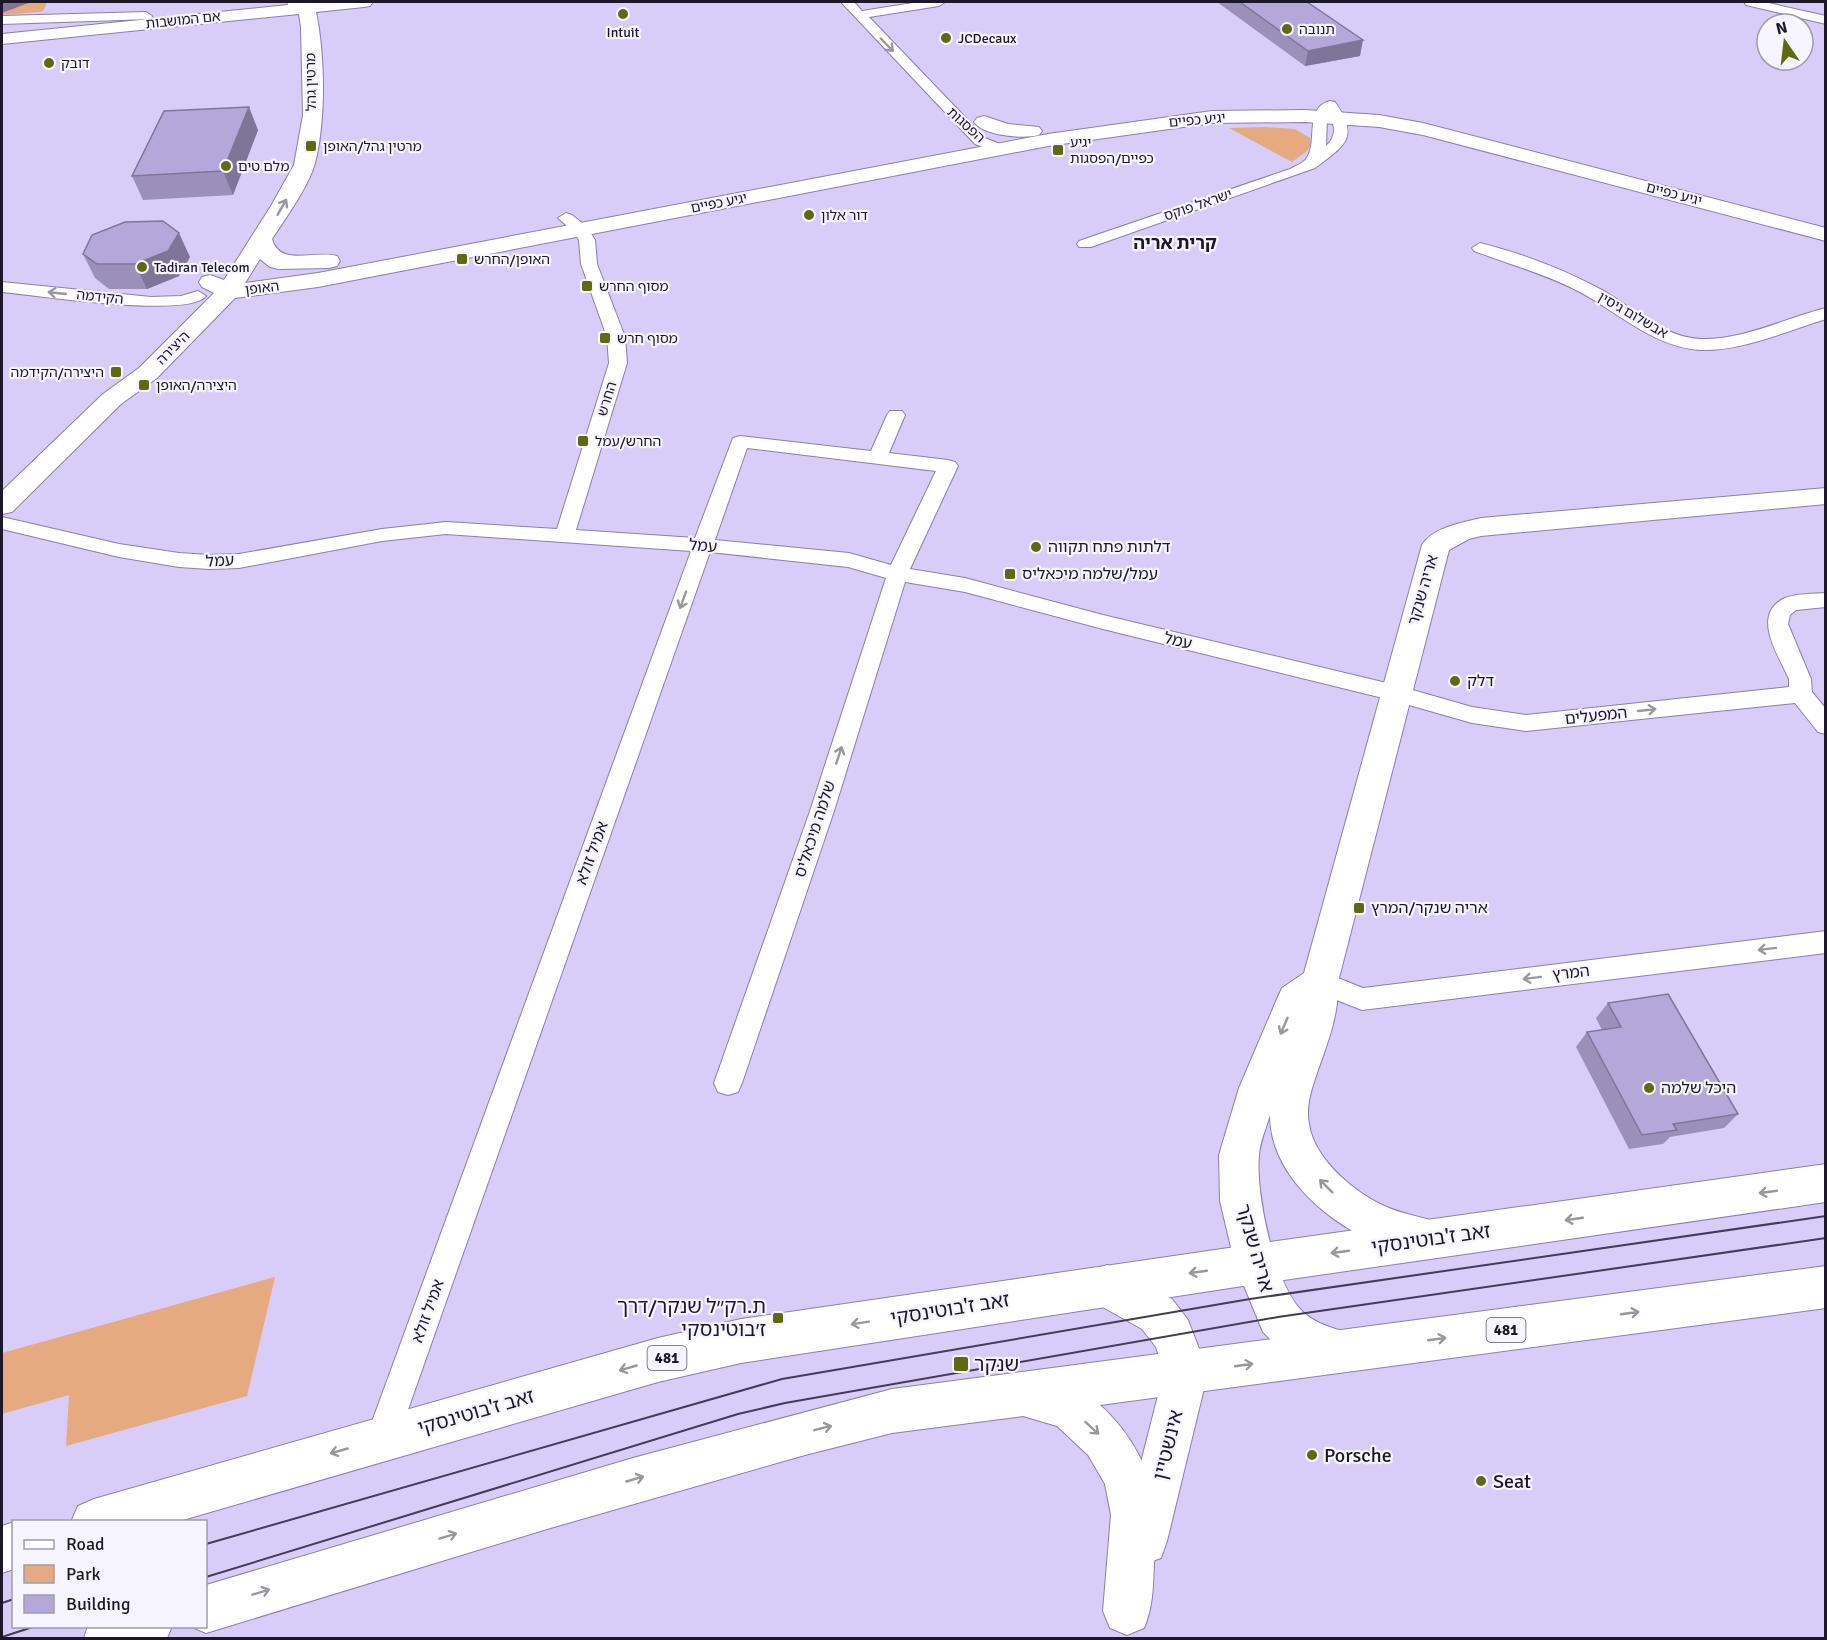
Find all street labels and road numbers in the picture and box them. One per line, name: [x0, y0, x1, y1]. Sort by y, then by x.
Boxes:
street label: אם המושבות: [145, 8, 222, 32]
street label: מרטין גהל: [302, 53, 320, 111]
street label: הפסגות: [944, 104, 988, 146]
street label: יגיע כפיים: [1168, 109, 1226, 131]
street label: יגיע כפיים: [1644, 178, 1704, 210]
street label: ישראל פוקס: [1162, 185, 1234, 225]
street label: יגיע כפיים: [689, 189, 749, 217]
street label: האופן: [244, 277, 280, 299]
street label: הקידמה: [76, 286, 124, 308]
street label: אבשלום גיסין: [1595, 288, 1671, 342]
street label: היצירה: [153, 328, 193, 368]
street label: החרש: [594, 379, 620, 419]
street label: עמל: [688, 535, 718, 557]
street label: עמל: [205, 550, 235, 572]
street label: אריה שנקר: [1403, 552, 1443, 628]
street label: עמל: [1162, 628, 1194, 654]
street label: המפעלים: [1564, 703, 1628, 729]
street label: שלמה מיכאליס: [790, 778, 840, 880]
street label: אמיל זולא: [571, 819, 613, 887]
street label: המרץ: [1551, 961, 1591, 985]
street label: אריה שנקר: [1230, 1201, 1280, 1295]
street label: זאב ז'בוטינסקי: [1370, 1218, 1492, 1260]
street label: אמיל זולא: [407, 1277, 449, 1345]
street label: זאב ז'בוטינסקי: [889, 1287, 1011, 1331]
road number: 481: [1486, 1318, 1526, 1342]
road number: 481: [648, 1346, 686, 1370]
street label: זאב ז'בוטינסקי: [415, 1383, 537, 1441]
street label: אינשטיין: [1147, 1407, 1189, 1483]

